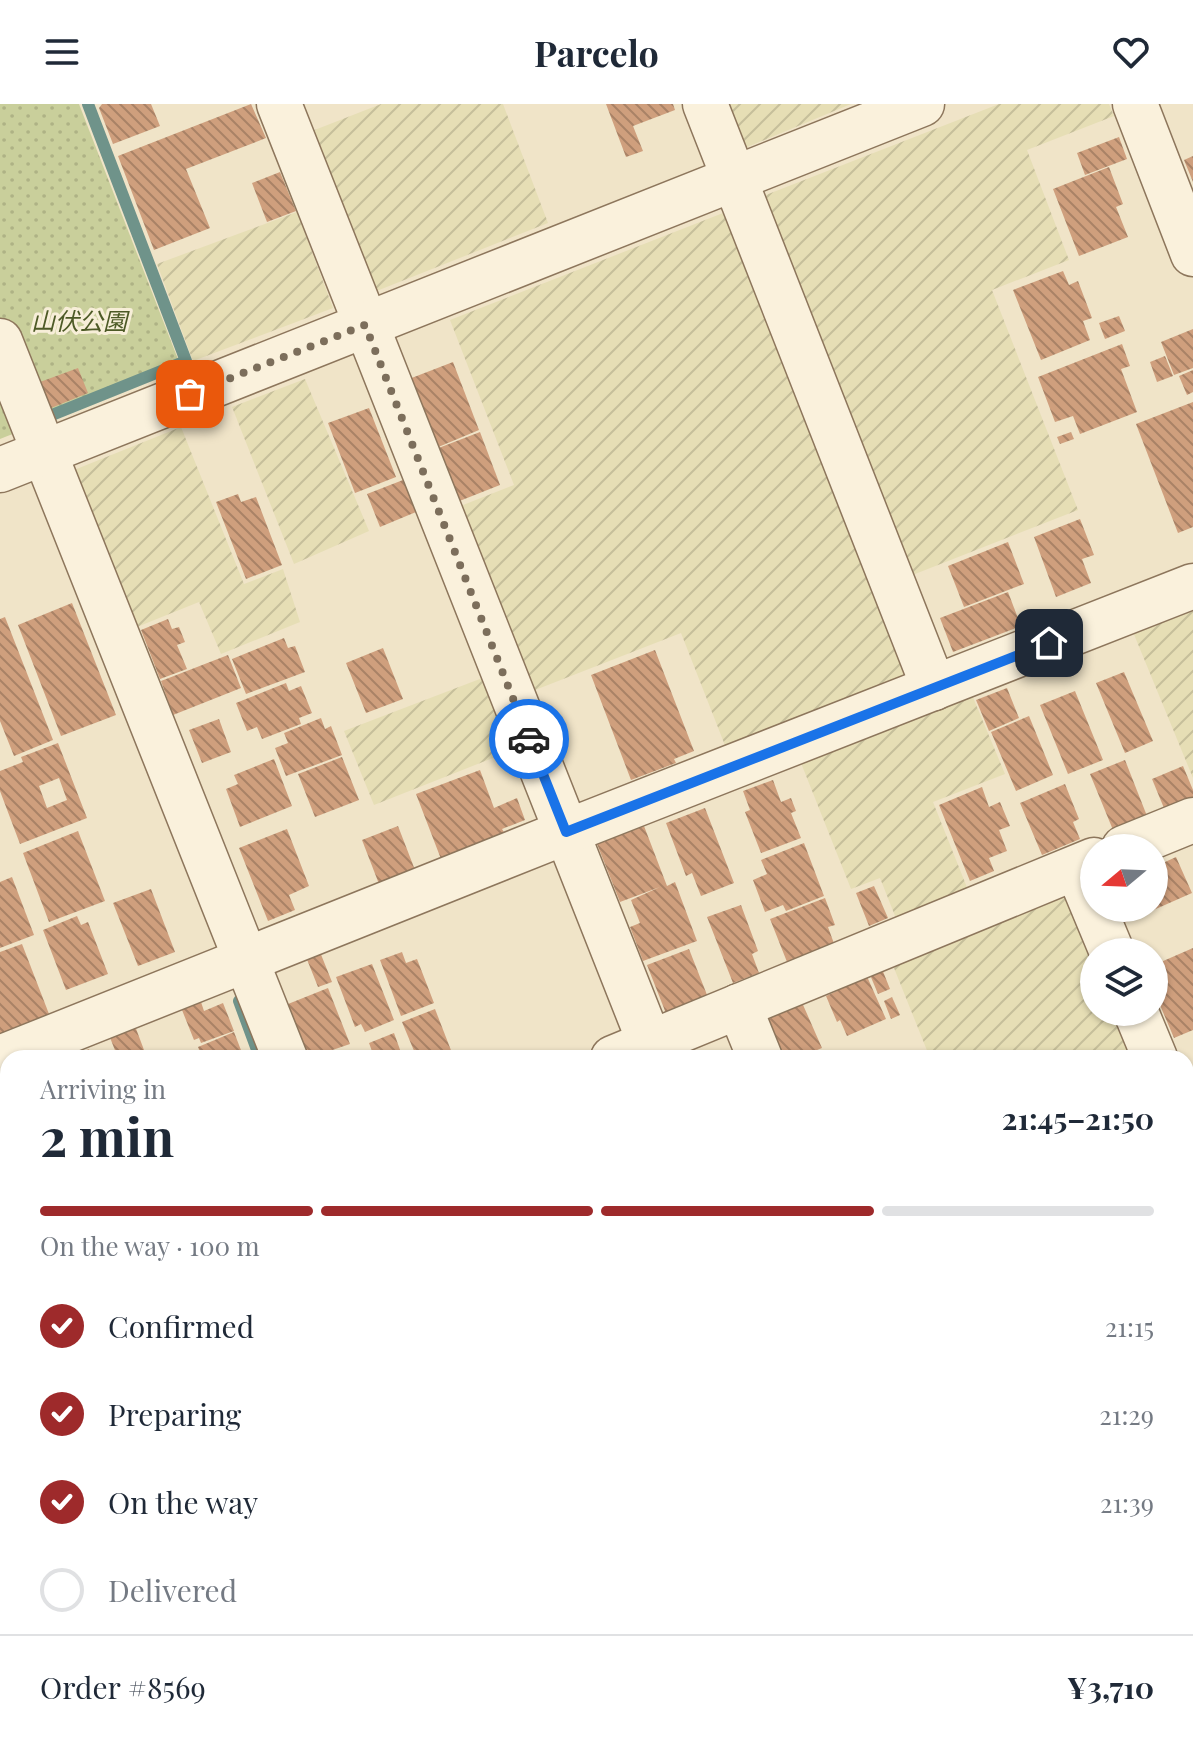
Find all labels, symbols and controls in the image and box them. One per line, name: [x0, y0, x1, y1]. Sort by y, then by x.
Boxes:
text: Parcelo: [534, 28, 659, 76]
icon: menu: [40, 30, 84, 74]
icon: heart: [1109, 30, 1153, 74]
park label: 山伏公園: [31, 304, 130, 336]
pin: [156, 360, 224, 428]
icon: bag: [168, 372, 212, 416]
pin: [1015, 609, 1083, 677]
icon: home: [1027, 621, 1071, 665]
courier: [489, 699, 569, 779]
icon: car: [507, 717, 551, 761]
north arrow: [1080, 834, 1168, 922]
map controls: [1080, 834, 1168, 1026]
button: layers: [1080, 938, 1168, 1026]
text: Arriving in: [40, 1071, 166, 1106]
text: 21:45–21:50: [1002, 1098, 1154, 1138]
text: 2 min: [40, 1101, 174, 1170]
text: On the way · 100 m: [40, 1228, 260, 1263]
icon: check: [40, 1304, 84, 1348]
text: Confirmed: [108, 1306, 254, 1346]
text: 21:15: [1105, 1309, 1154, 1344]
icon: check: [40, 1392, 84, 1436]
text: Preparing: [108, 1394, 241, 1434]
text: 21:29: [1099, 1397, 1154, 1432]
icon: check: [40, 1480, 84, 1524]
text: On the way: [108, 1482, 258, 1522]
text: 21:39: [1100, 1485, 1154, 1520]
text: Delivered: [108, 1570, 237, 1610]
text: Order #8569: [40, 1667, 206, 1707]
text: ¥3,710: [1067, 1667, 1154, 1707]

